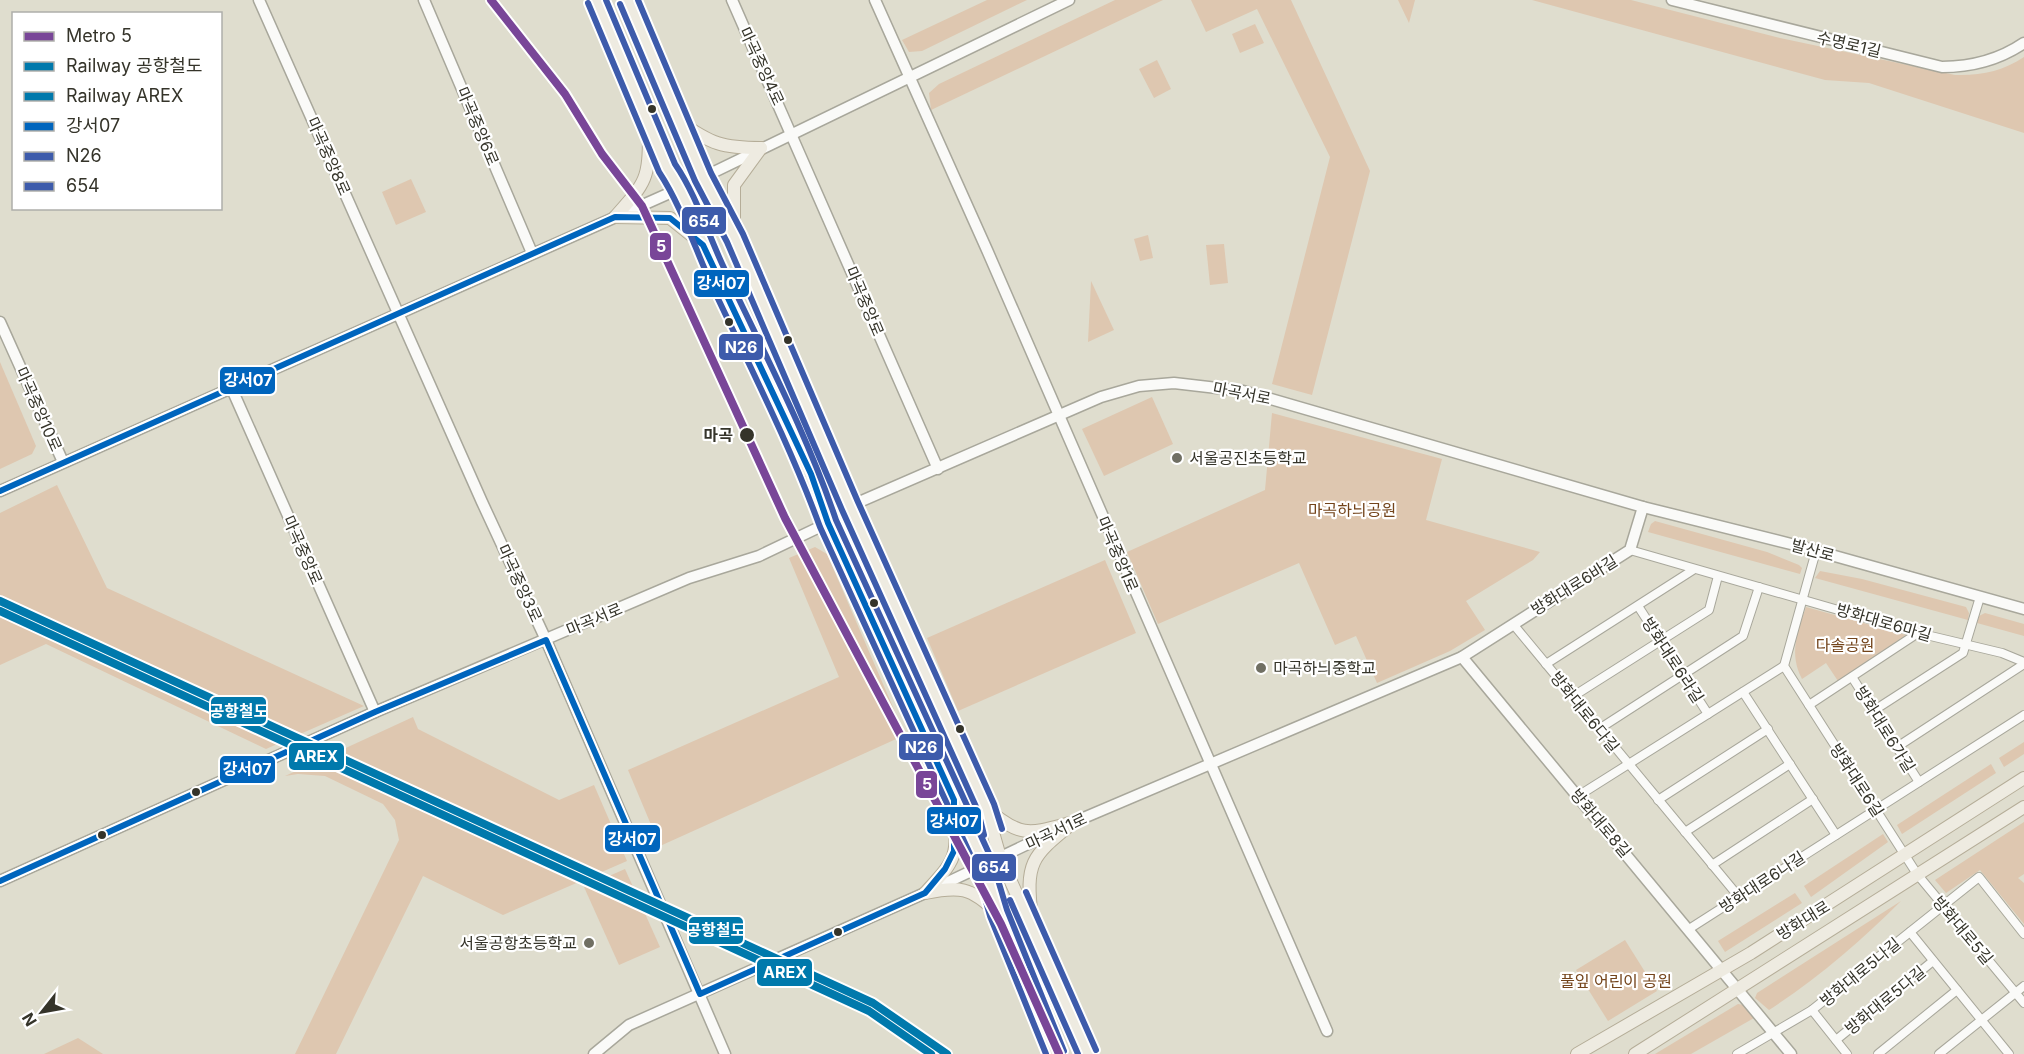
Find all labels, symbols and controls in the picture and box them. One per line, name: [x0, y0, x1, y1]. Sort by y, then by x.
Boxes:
legend: [12, 12, 222, 210]
street label: 마곡중앙4로: [735, 24, 789, 109]
text: Metro 5: [66, 25, 132, 46]
street label: 수명로1길: [1815, 27, 1883, 61]
text: Railway 공항철도: [66, 55, 202, 76]
street label: 마곡중앙6로: [452, 84, 504, 169]
text: Railway AREX: [66, 85, 183, 106]
unlabelled marker: [646, 103, 658, 115]
street label: 마곡중앙8로: [303, 114, 355, 198]
text: 강서07: [66, 115, 120, 136]
text: N26: [66, 145, 102, 166]
text: 654: [66, 175, 100, 196]
line badge: 654: [681, 206, 727, 235]
text: 654: [688, 211, 720, 231]
line badge: 5: [649, 232, 672, 261]
text: 5: [656, 236, 666, 256]
street label: 마곡중앙로: [841, 263, 889, 339]
line badge: 강서07: [693, 269, 750, 298]
text: 강서07: [696, 273, 746, 293]
unlabelled marker: [723, 316, 735, 328]
line badge: N26: [718, 333, 764, 361]
unlabelled marker: [782, 334, 794, 346]
text: N26: [725, 337, 757, 357]
street label: 마곡중앙10로: [12, 364, 67, 455]
line badge: 강서07: [219, 366, 276, 395]
text: 강서07: [223, 370, 273, 390]
street label: 마곡서로: [1211, 378, 1273, 408]
place label: 마곡: [704, 425, 733, 445]
marker: 마곡: [738, 426, 756, 444]
place label: 서울공진초등학교: [1189, 448, 1307, 468]
marker: 서울공진초등학교: [1170, 451, 1184, 465]
park label: 마곡하늬공원: [1308, 500, 1396, 520]
street label: 마곡중앙로: [279, 512, 327, 588]
street label: 마곡중앙1로: [1093, 513, 1143, 595]
street label: 발산로: [1789, 535, 1837, 565]
street label: 마곡중앙3로: [493, 541, 547, 625]
street label: 방화대로6바길: [1527, 550, 1621, 620]
unlabelled marker: [868, 597, 880, 609]
street label: 마곡서로: [563, 598, 625, 640]
street label: 방화대로6마길: [1834, 599, 1934, 645]
street label: 방화대로6라길: [1638, 613, 1708, 707]
park label: 다솔공원: [1816, 635, 1874, 655]
place label: 마곡하늬중학교: [1273, 658, 1376, 678]
marker: 마곡하늬중학교: [1254, 661, 1268, 675]
street label: 방화대로6다길: [1546, 668, 1624, 756]
street label: 방화대로6가길: [1850, 682, 1920, 776]
line badge: 공항철도: [210, 696, 267, 725]
text: 공항철도: [210, 701, 268, 721]
unlabelled marker: [954, 723, 966, 735]
line badge: N26: [898, 733, 944, 761]
text: N26: [905, 737, 937, 757]
street label: 방화대로6길: [1826, 740, 1888, 820]
line badge: AREX: [288, 742, 345, 771]
text: AREX: [294, 746, 338, 766]
line badge: 강서07: [219, 755, 276, 784]
text: 강서07: [222, 759, 272, 779]
line badge: 5: [915, 770, 938, 799]
text: 5: [922, 774, 932, 794]
street label: 방화대로8길: [1567, 785, 1635, 861]
unlabelled marker: [190, 786, 202, 798]
line badge: 강서07: [926, 806, 982, 835]
street label: 마곡서1로: [1022, 808, 1090, 854]
text: 강서07: [929, 811, 979, 831]
line badge: 강서07: [604, 824, 661, 853]
unlabelled marker: [96, 829, 108, 841]
text: 강서07: [607, 829, 657, 849]
street label: 방화대로6나길: [1715, 847, 1809, 917]
line badge: 654: [971, 853, 1017, 882]
text: 654: [978, 857, 1010, 877]
street label: 방화대로5길: [1929, 892, 1997, 968]
street label: 방화대로: [1773, 896, 1833, 944]
line badge: 공항철도: [688, 916, 744, 945]
text: 공항철도: [687, 920, 745, 940]
unlabelled marker: [832, 926, 844, 938]
place label: 서울공항초등학교: [459, 933, 577, 953]
street label: 방화대로5나길: [1816, 933, 1904, 1011]
marker: 서울공항초등학교: [582, 936, 596, 950]
line badge: AREX: [756, 958, 813, 987]
street label: 방화대로5다길: [1841, 961, 1929, 1039]
text: AREX: [763, 962, 807, 982]
park label: 풀잎 어린이 공원: [1560, 971, 1672, 991]
north arrow: [12, 982, 72, 1042]
text: N: [17, 1009, 41, 1030]

